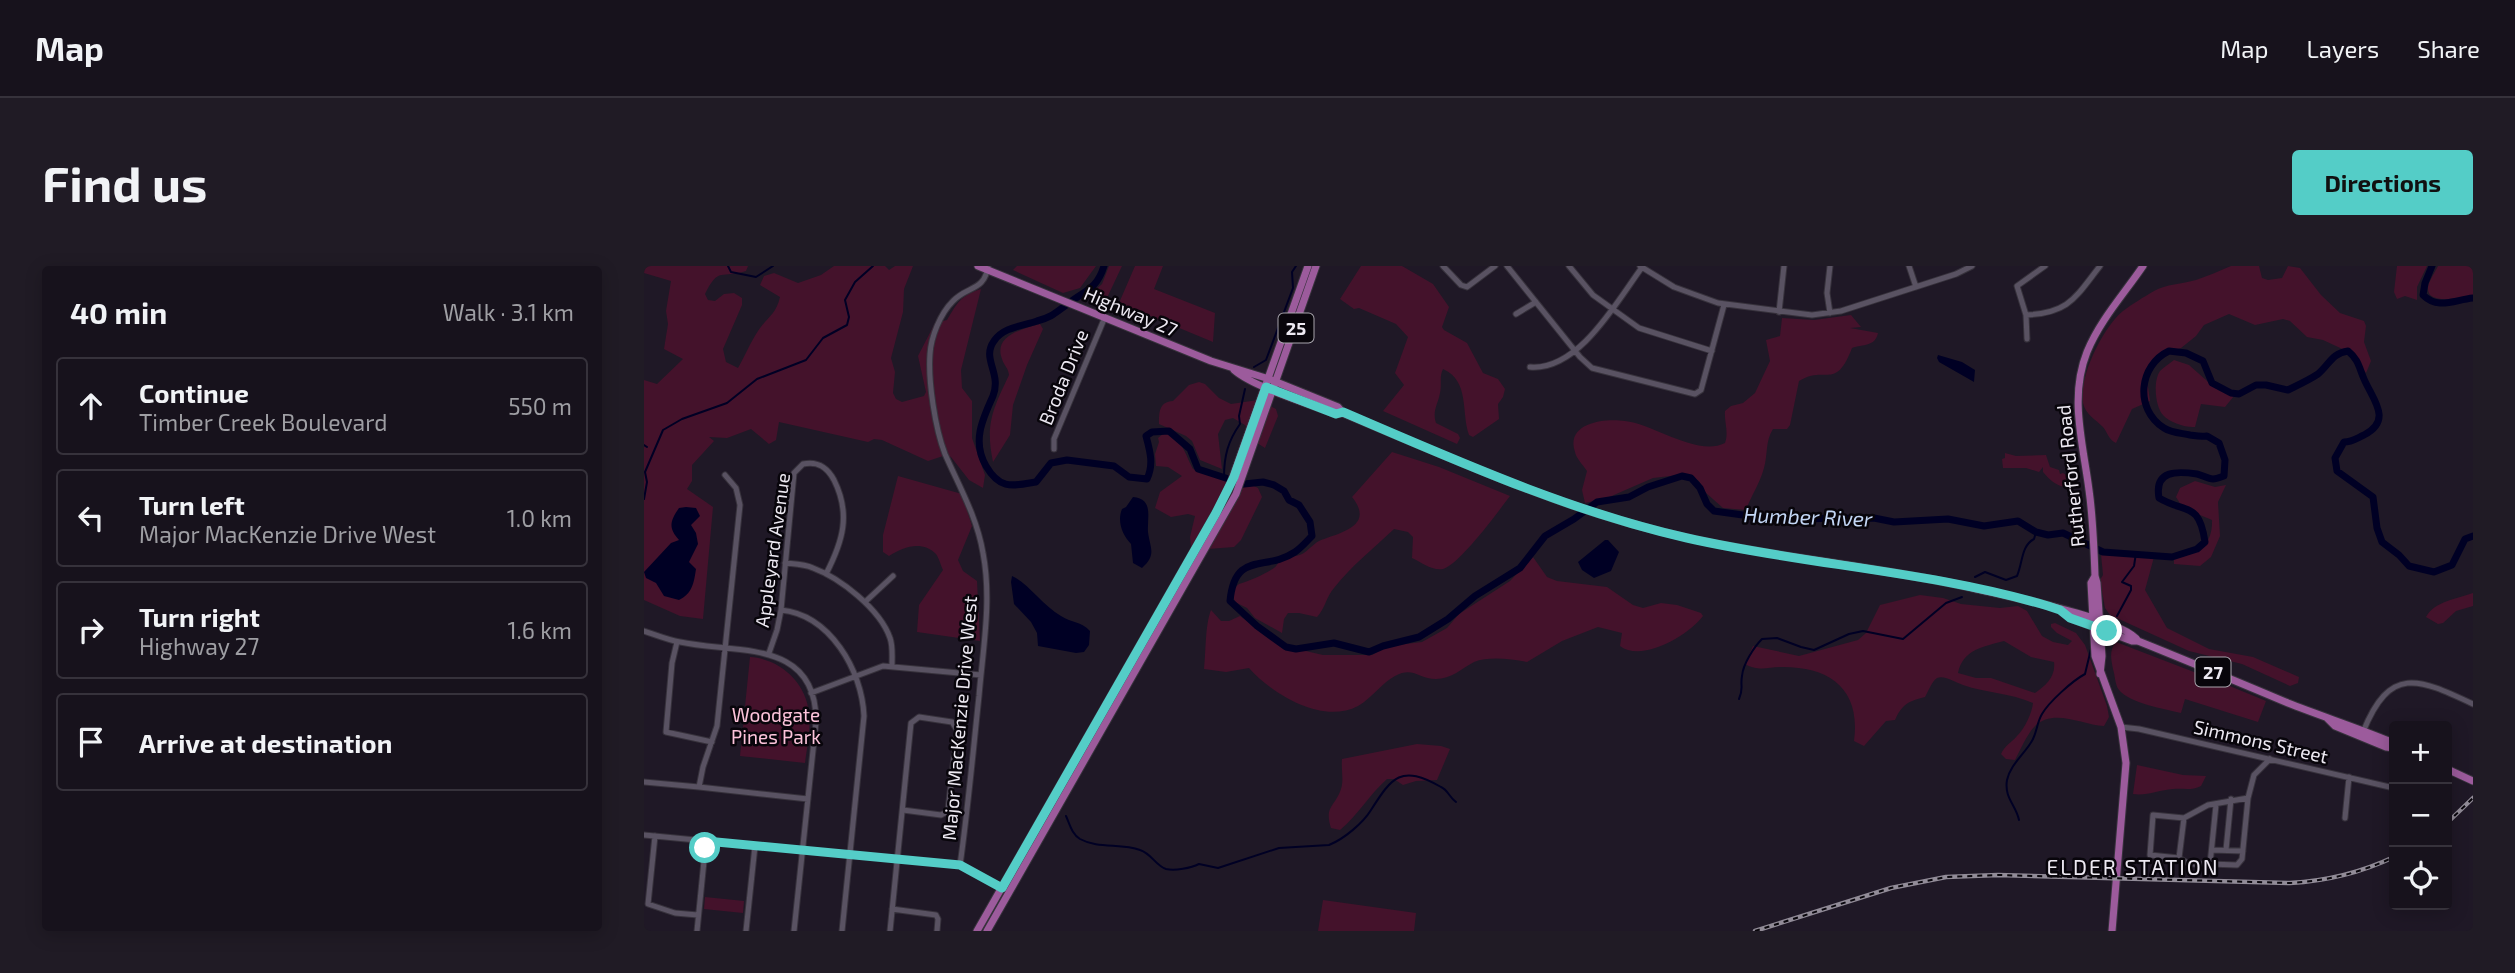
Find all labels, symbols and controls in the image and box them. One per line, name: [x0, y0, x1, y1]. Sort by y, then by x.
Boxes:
text: Map: [35, 28, 104, 68]
text: Map: [2220, 34, 2268, 63]
text: Layers: [2306, 34, 2379, 63]
text: Share: [2417, 34, 2480, 63]
button: Directions: [2292, 150, 2473, 215]
text: Find us: [42, 153, 207, 212]
street label: Highway 27: [1081, 281, 1181, 341]
text: 40 min: [70, 294, 167, 330]
text: Walk · 3.1 km: [443, 298, 574, 326]
road number: 25: [1278, 314, 1314, 342]
street label: Broda Drive: [1033, 326, 1093, 428]
text: Continue: [139, 377, 249, 408]
icon: ahead: [72, 387, 110, 425]
text: 550 m: [508, 392, 572, 420]
street label: Rutherford Road: [2051, 404, 2089, 548]
text: Timber Creek Boulevard: [139, 408, 387, 436]
street label: Appleyard Avenue: [750, 471, 794, 629]
text: Turn left: [139, 489, 245, 520]
icon: left: [72, 499, 110, 537]
water label: Humber River: [1743, 501, 1874, 531]
text: 1.0 km: [507, 504, 572, 532]
text: Major MacKenzie Drive West: [139, 520, 436, 548]
street label: Major MacKenzie Drive West: [937, 595, 981, 841]
text: Turn right: [139, 601, 260, 632]
icon: right: [72, 611, 110, 649]
route end: [2091, 615, 2122, 646]
text: 1.6 km: [507, 616, 572, 644]
text: Highway 27: [139, 632, 259, 660]
road number: 27: [2196, 658, 2230, 686]
park label: Woodgate Pines Park: [731, 703, 821, 748]
street label: Simmons Street: [2192, 714, 2330, 768]
map controls: [2389, 721, 2452, 910]
button: +: [2389, 721, 2452, 784]
icon: arrive: [72, 723, 110, 761]
text: Arrive at destination: [139, 727, 392, 758]
button: −: [2389, 784, 2452, 847]
route start: [689, 832, 720, 863]
button: locate: [2389, 847, 2452, 910]
district label: ELDER STATION: [2046, 854, 2220, 879]

